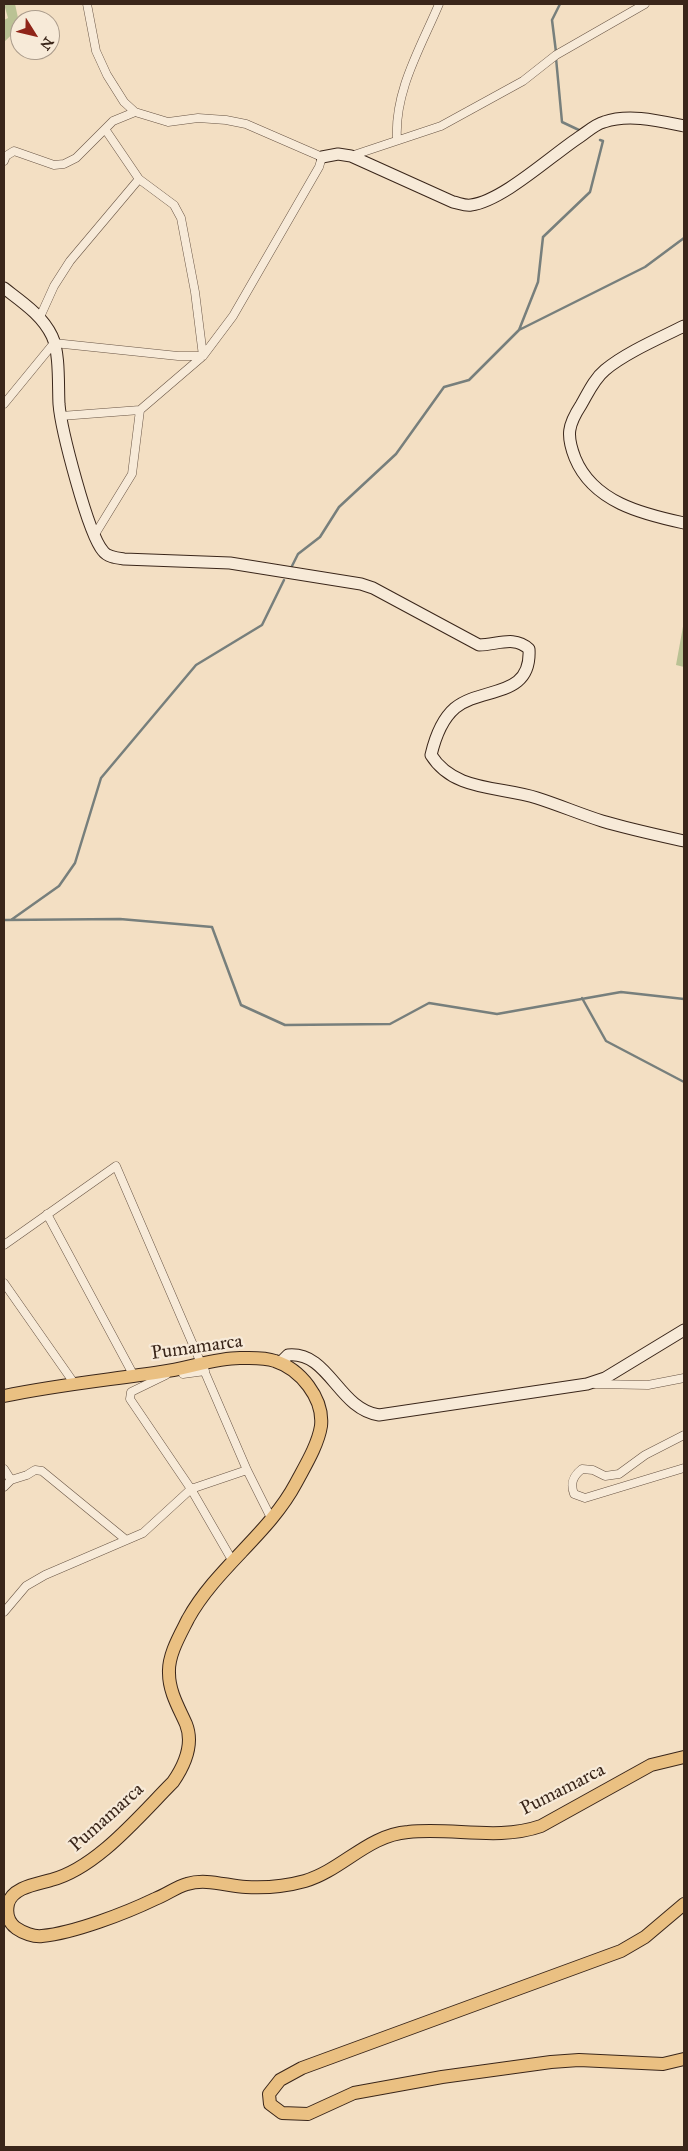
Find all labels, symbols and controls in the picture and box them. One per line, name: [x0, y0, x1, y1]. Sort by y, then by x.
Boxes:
north arrow: [10, 10, 60, 60]
text: N: [36, 34, 57, 53]
street label: Pumamarca: [150, 1330, 244, 1366]
street label: Pumamarca: [517, 1759, 609, 1821]
street label: Pumamarca: [65, 1779, 149, 1857]

